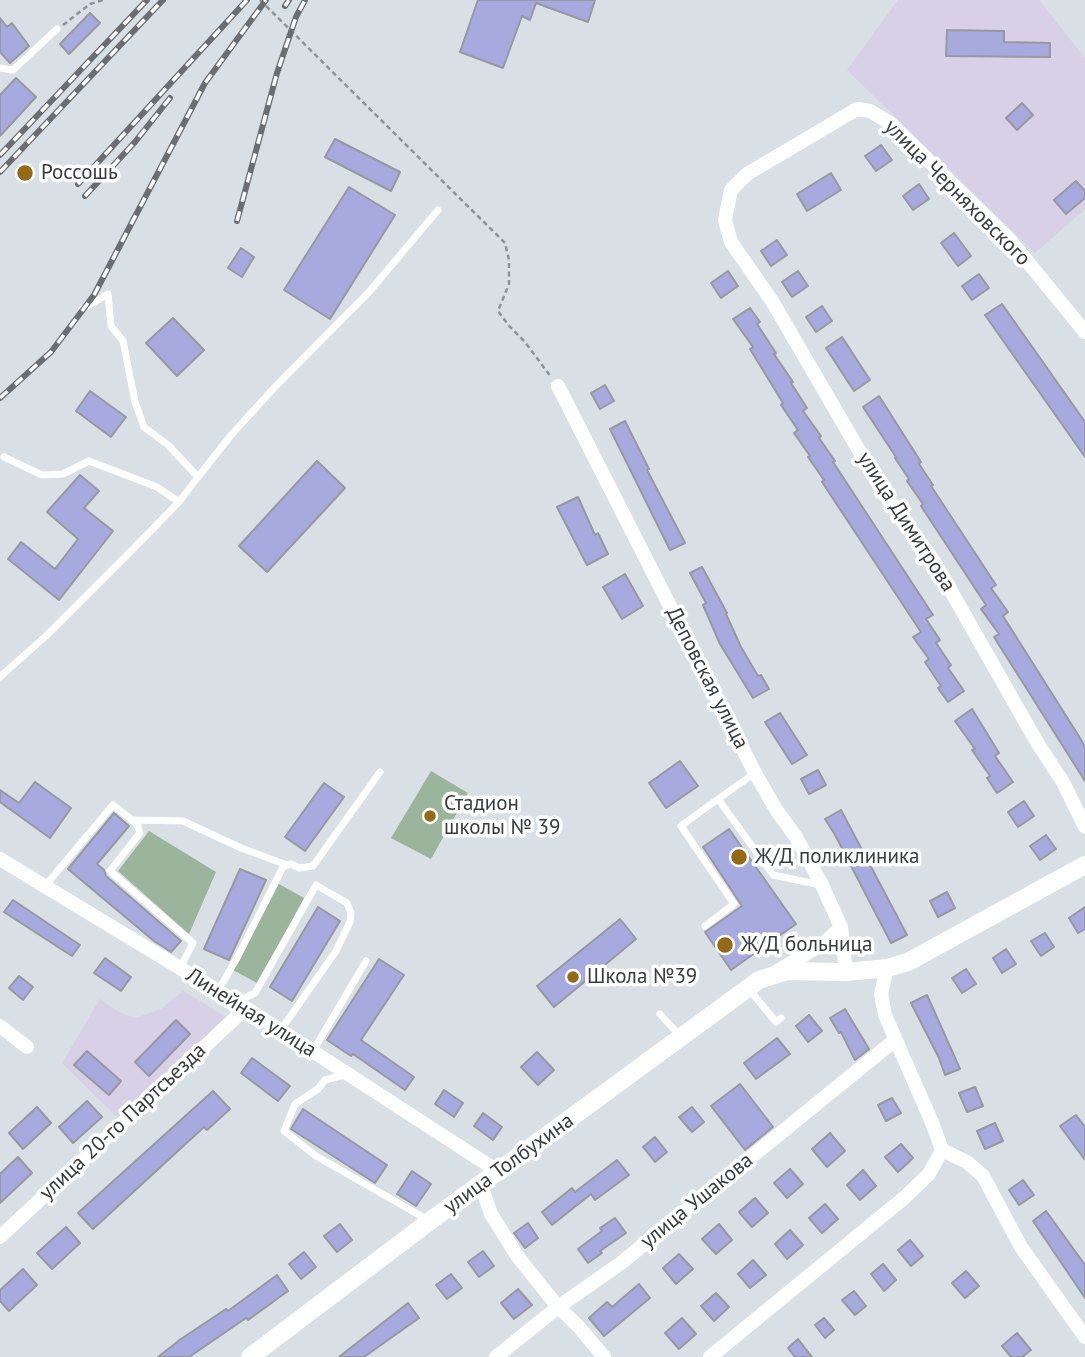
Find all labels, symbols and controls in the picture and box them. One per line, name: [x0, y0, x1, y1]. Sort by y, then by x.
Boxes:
street label: улица Черняховского: [879, 115, 1035, 271]
place label: Россошь: [41, 160, 118, 186]
marker: Россошь: [15, 163, 35, 183]
street label: улица Димитрова: [851, 447, 961, 597]
street label: Деповская улица: [660, 603, 754, 753]
place label: Стадион школы № 39: [444, 791, 560, 841]
marker: Стадион школы № 39: [422, 808, 438, 824]
place label: Ж/Д поликлиника: [755, 844, 919, 870]
marker: Ж/Д поликлиника: [729, 847, 749, 867]
place label: Ж/Д больница: [741, 932, 872, 958]
marker: Ж/Д больница: [715, 935, 735, 955]
street label: Линейная улица: [181, 963, 321, 1063]
place label: Школа №39: [587, 964, 697, 990]
marker: Школа №39: [565, 969, 581, 985]
street label: улица 20-го Партсъезда: [35, 1038, 211, 1206]
street label: улица Толбухина: [439, 1108, 579, 1220]
street label: улица Ушакова: [636, 1148, 758, 1254]

